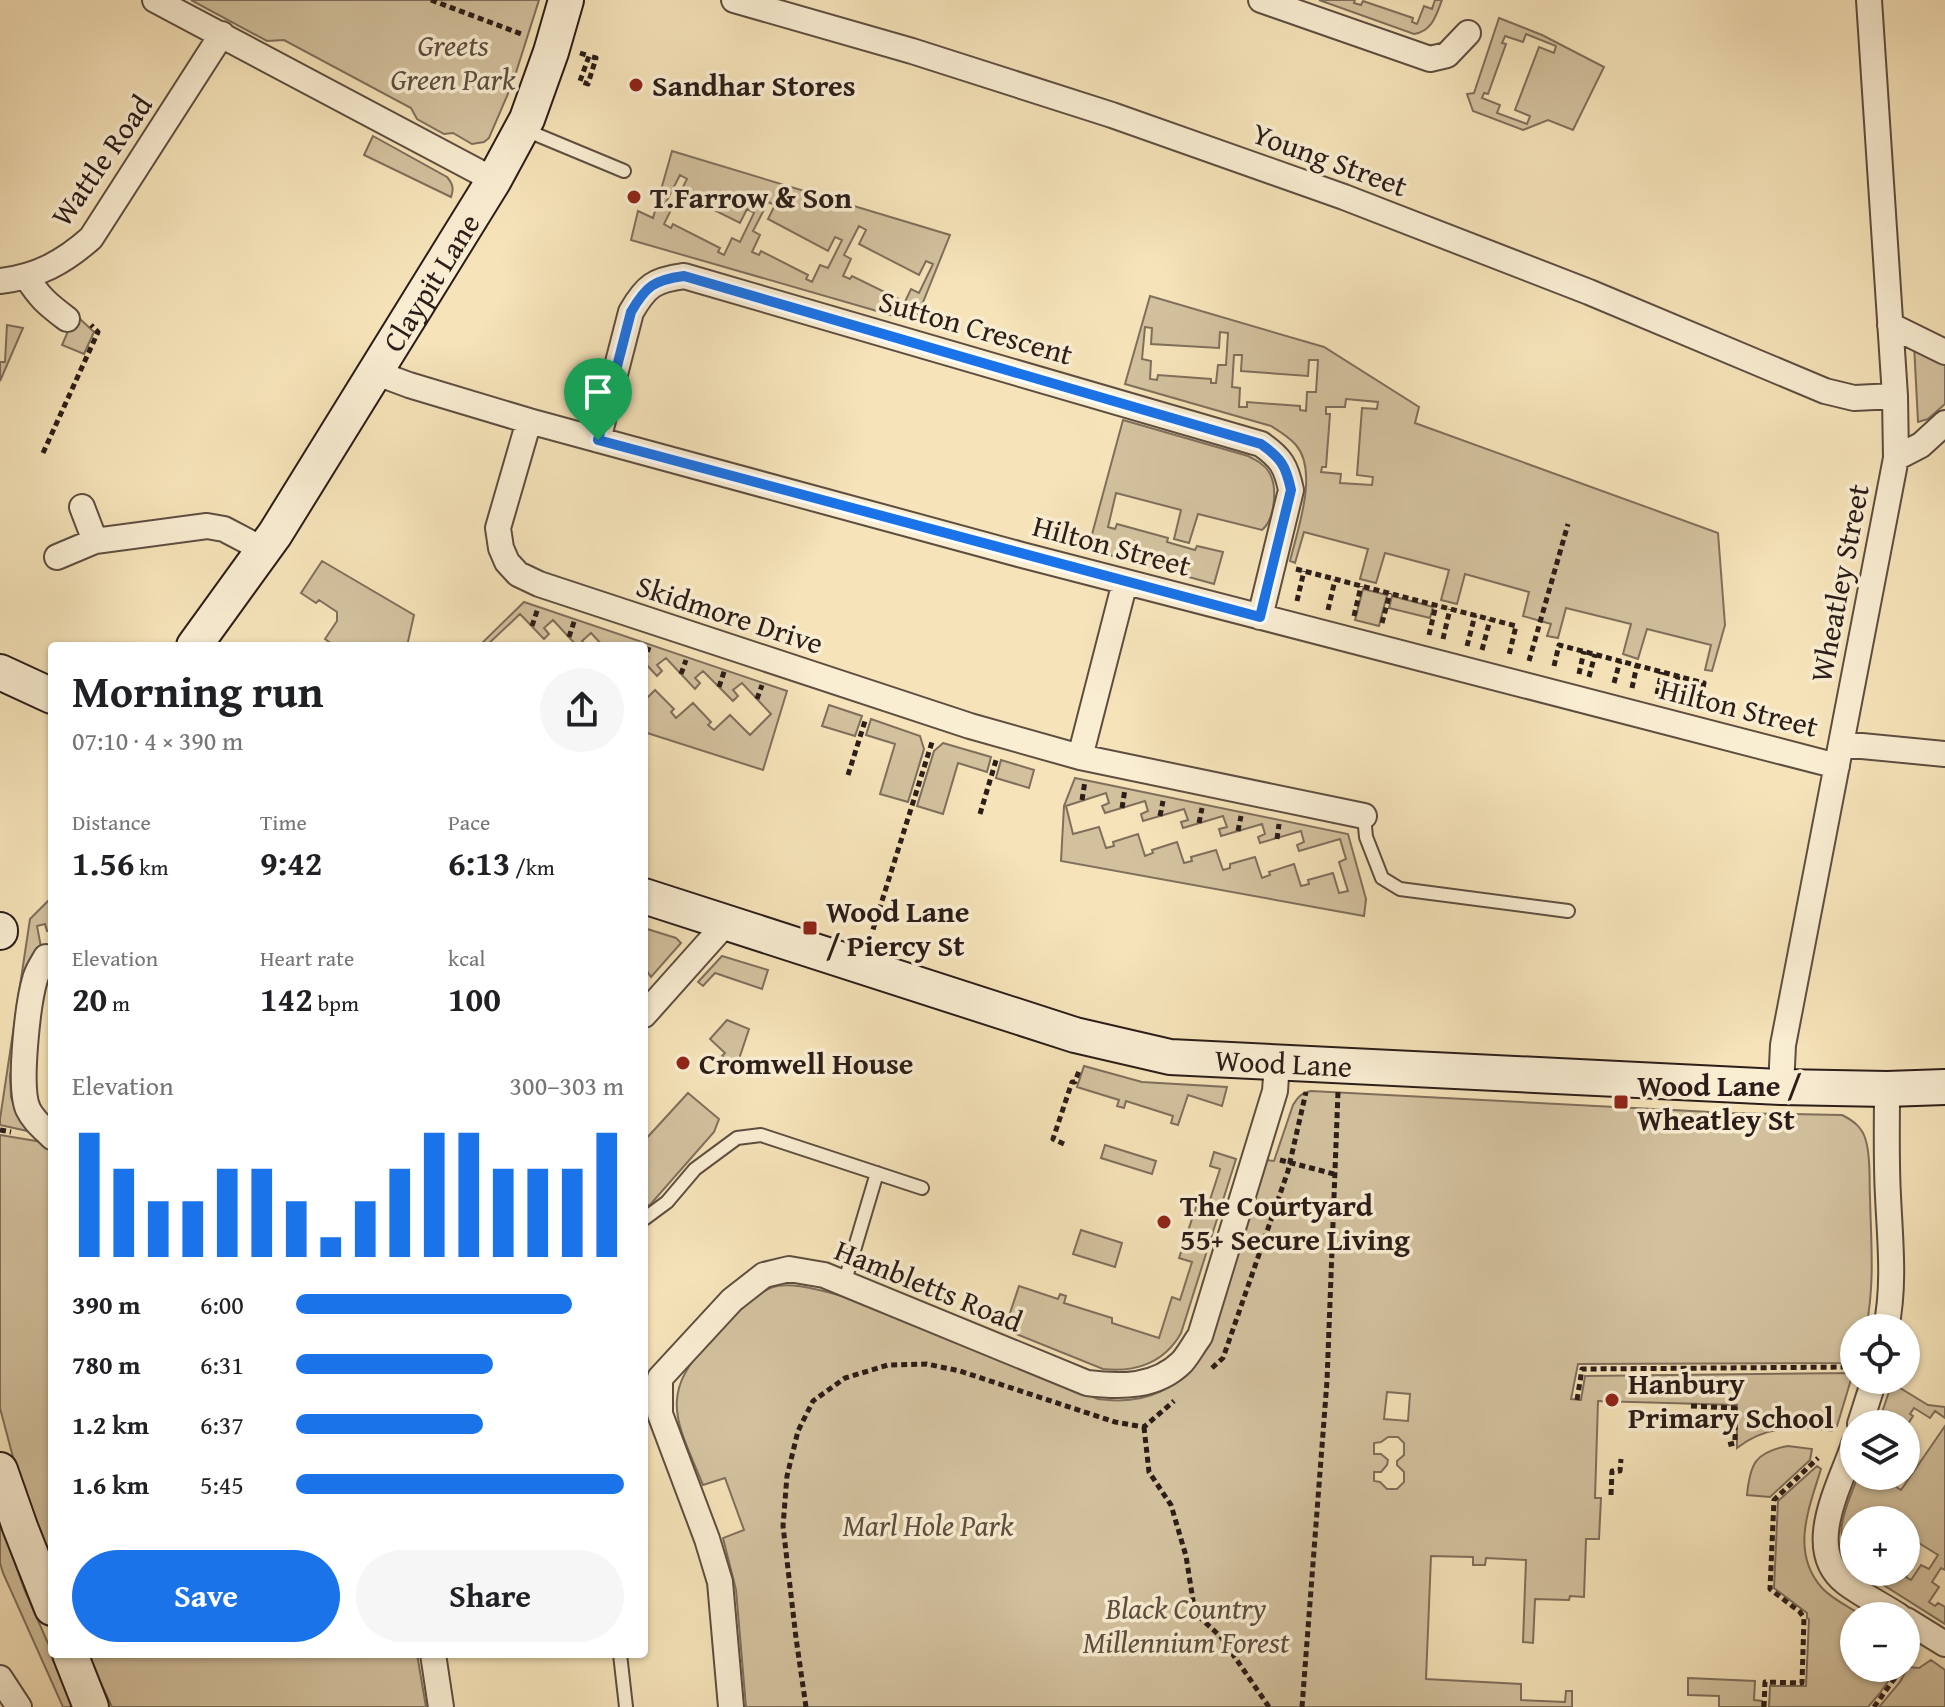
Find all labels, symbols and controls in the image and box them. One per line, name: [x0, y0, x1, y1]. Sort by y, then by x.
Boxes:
park label: Greets Green Park: [390, 23, 516, 101]
place label: Sandhar Stores: [652, 63, 856, 107]
marker: Sandhar Stores: [627, 76, 645, 94]
street label: Wattle Road: [40, 85, 162, 235]
street label: Young Street: [1246, 111, 1414, 208]
place label: T.Farrow & Son: [650, 175, 852, 219]
marker: T.Farrow & Son: [625, 188, 643, 206]
street label: Claypit Lane: [371, 205, 490, 360]
street label: Sutton Crescent: [874, 278, 1078, 376]
pin: [564, 358, 632, 440]
icon: arrive: [576, 370, 620, 414]
street label: Wheatley Street: [1798, 480, 1880, 686]
street label: Hilton Street: [1028, 503, 1196, 587]
street label: Skidmore Drive: [631, 563, 829, 665]
text: Morning run: [72, 659, 323, 723]
street label: Hilton Street: [1655, 666, 1823, 748]
button: share: [540, 668, 624, 752]
text: 07:10 · 4 × 390 m: [72, 721, 243, 760]
text: Distance: [72, 806, 151, 838]
text: Time: [260, 806, 307, 838]
text: Pace: [448, 806, 490, 838]
text: 1.56: [72, 838, 134, 887]
text: 9:42: [260, 838, 322, 887]
text: 6:13: [448, 838, 510, 887]
text: km: [134, 851, 168, 883]
text: /km: [510, 851, 555, 883]
place label: Wood Lane / Piercy St: [826, 889, 970, 967]
marker: Wood Lane / Piercy St: [801, 919, 819, 937]
text: Elevation: [72, 942, 158, 974]
text: Heart rate: [260, 942, 354, 974]
text: kcal: [448, 942, 486, 974]
text: 20: [72, 974, 107, 1023]
text: 142: [260, 974, 313, 1023]
text: 100: [448, 974, 501, 1023]
text: m: [107, 987, 130, 1019]
text: bpm: [313, 987, 359, 1019]
street label: Wood Lane: [1214, 1037, 1353, 1088]
place label: Cromwell House: [699, 1041, 914, 1085]
marker: Cromwell House: [674, 1054, 692, 1072]
place label: Wood Lane / Wheatley St: [1637, 1063, 1802, 1141]
text: Elevation: [72, 1066, 174, 1105]
text: 300–303 m: [510, 1066, 624, 1105]
marker: Wood Lane / Wheatley St: [1612, 1093, 1630, 1111]
place label: The Courtyard 55+ Secure Living: [1180, 1183, 1410, 1261]
marker: The Courtyard 55+ Secure Living: [1155, 1213, 1173, 1231]
street label: Hambletts Road: [828, 1227, 1030, 1343]
text: 390 m: [72, 1285, 140, 1324]
text: 6:00: [200, 1285, 244, 1324]
map controls: [1840, 1314, 1920, 1682]
button: locate: [1840, 1314, 1920, 1394]
text: 780 m: [72, 1345, 140, 1384]
text: 6:31: [200, 1345, 244, 1384]
place label: Hanbury Primary School: [1628, 1361, 1834, 1439]
marker: Hanbury Primary School: [1603, 1391, 1621, 1409]
text: 1.2 km: [72, 1405, 149, 1444]
text: 6:37: [200, 1405, 244, 1444]
button: layers: [1840, 1410, 1920, 1490]
text: 1.6 km: [72, 1465, 149, 1504]
text: 5:45: [200, 1465, 244, 1504]
park label: Marl Hole Park: [842, 1503, 1014, 1547]
button: +: [1840, 1506, 1920, 1586]
button: Save: [72, 1550, 340, 1642]
button: Share: [356, 1550, 624, 1642]
park label: Black Country Millennium Forest: [1083, 1586, 1290, 1664]
button: −: [1840, 1602, 1920, 1682]

